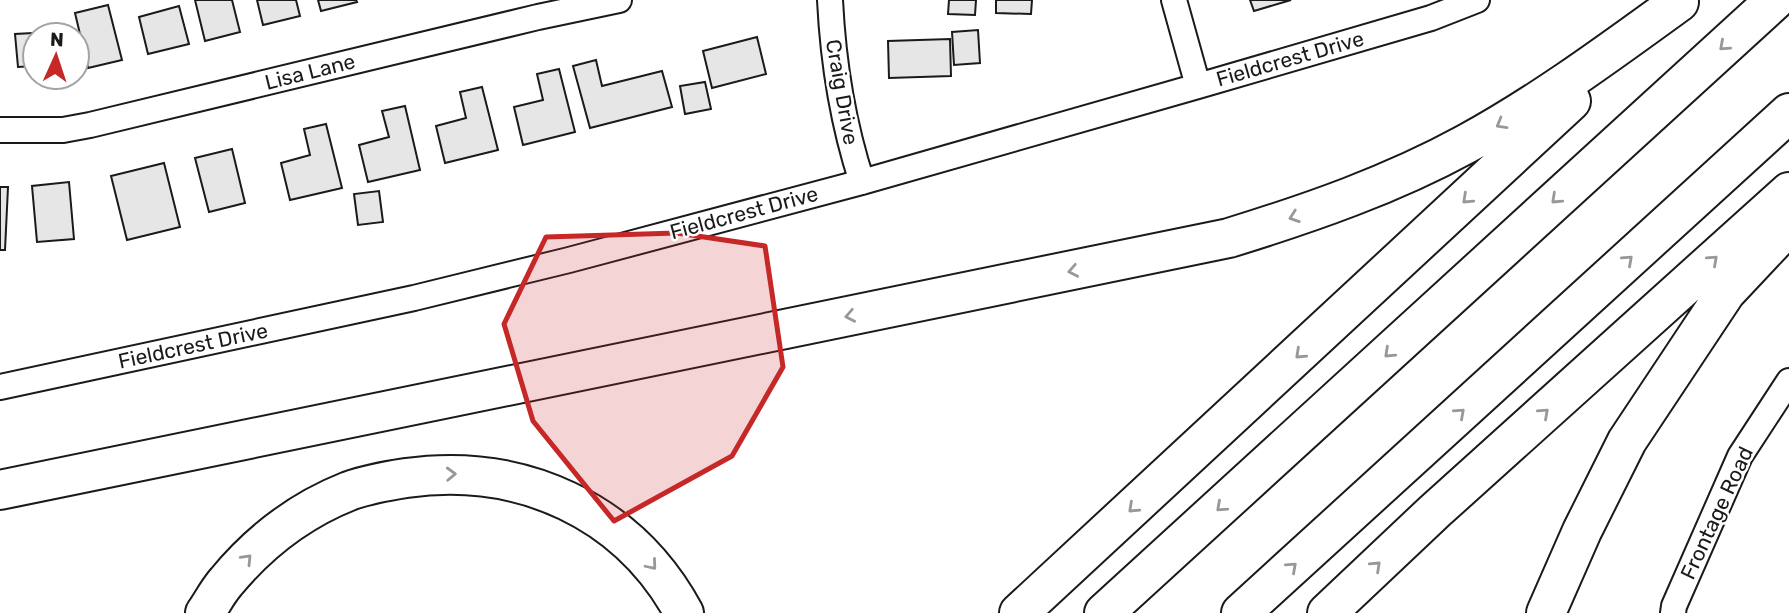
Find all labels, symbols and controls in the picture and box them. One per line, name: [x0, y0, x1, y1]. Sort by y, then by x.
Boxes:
north arrow: [21, 21, 91, 91]
street label: Fieldcrest Drive: [1213, 25, 1367, 92]
text: N: [49, 28, 64, 51]
street label: Craig Drive: [821, 37, 864, 147]
one-way arrow: [1719, 38, 1732, 50]
street label: Lisa Lane: [262, 48, 358, 95]
one-way arrow: [1496, 116, 1509, 129]
street label: Fieldcrest Drive: [667, 181, 821, 244]
one-way arrow: [1462, 190, 1475, 203]
one-way arrow: [1551, 191, 1564, 204]
one-way arrow: [1289, 209, 1301, 223]
one-way arrow: [1620, 256, 1633, 268]
one-way arrow: [1705, 256, 1718, 268]
one-way arrow: [1067, 262, 1079, 277]
one-way arrow: [844, 308, 856, 323]
street label: Fieldcrest Drive: [116, 317, 270, 374]
one-way arrow: [1295, 345, 1308, 358]
one-way arrow: [1384, 345, 1397, 357]
one-way arrow: [1536, 408, 1549, 421]
one-way arrow: [1452, 409, 1465, 422]
street label: Frontage Road: [1675, 443, 1758, 583]
one-way arrow: [446, 467, 457, 482]
one-way arrow: [1216, 498, 1229, 511]
one-way arrow: [1128, 500, 1141, 512]
one-way arrow: [239, 555, 251, 567]
one-way arrow: [644, 557, 656, 570]
one-way arrow: [1368, 562, 1381, 575]
one-way arrow: [1284, 563, 1297, 575]

